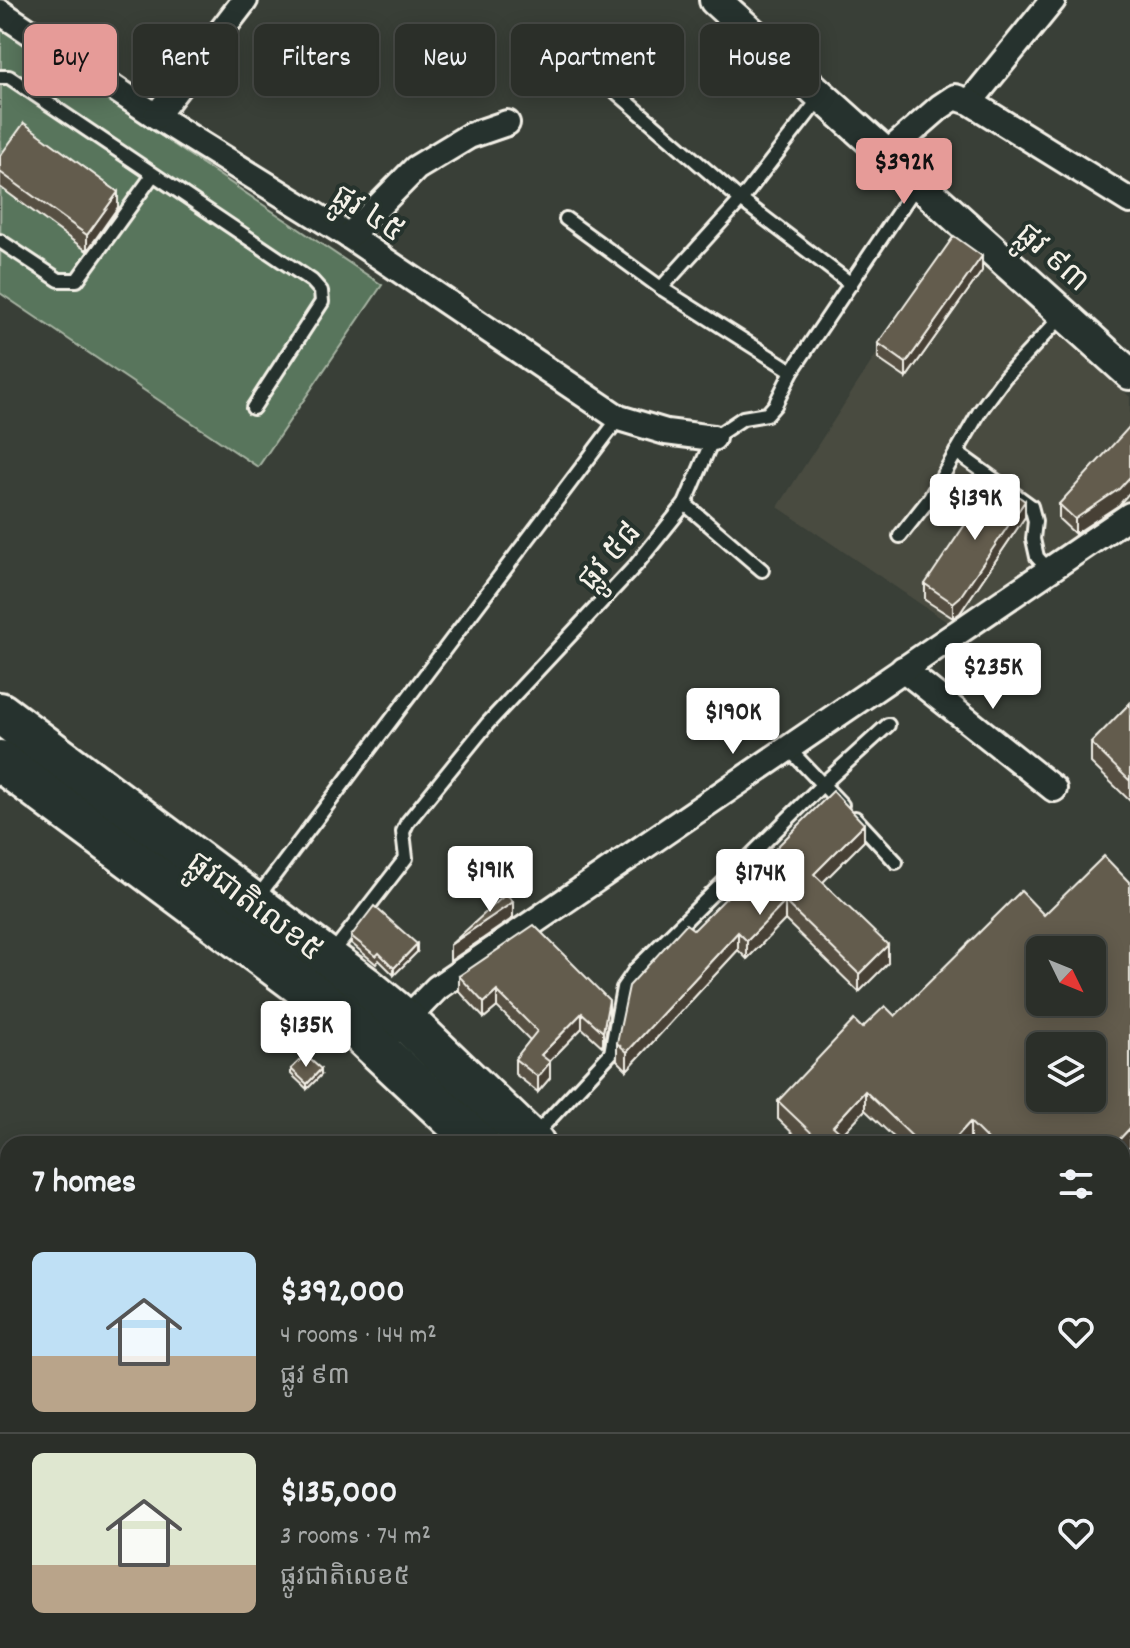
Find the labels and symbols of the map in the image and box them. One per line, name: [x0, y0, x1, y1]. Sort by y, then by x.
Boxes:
pin: $392K: [848, 138, 960, 206]
street label: ផ្លូវ ៤៥: [320, 175, 412, 257]
street label: ផ្លូវ ៩៣: [1003, 214, 1098, 306]
pin: $139K: [919, 474, 1031, 542]
street label: ផ្លូវ ៥៨: [569, 513, 655, 603]
pin: $235K: [937, 643, 1049, 711]
pin: $190K: [677, 688, 789, 756]
street label: ផ្លូវជាតិលេខ៥: [175, 842, 331, 976]
pin: $191K: [434, 846, 546, 914]
pin: $174K: [704, 849, 816, 917]
north arrow: [1026, 936, 1106, 1016]
pin: $135K: [250, 1001, 362, 1069]

